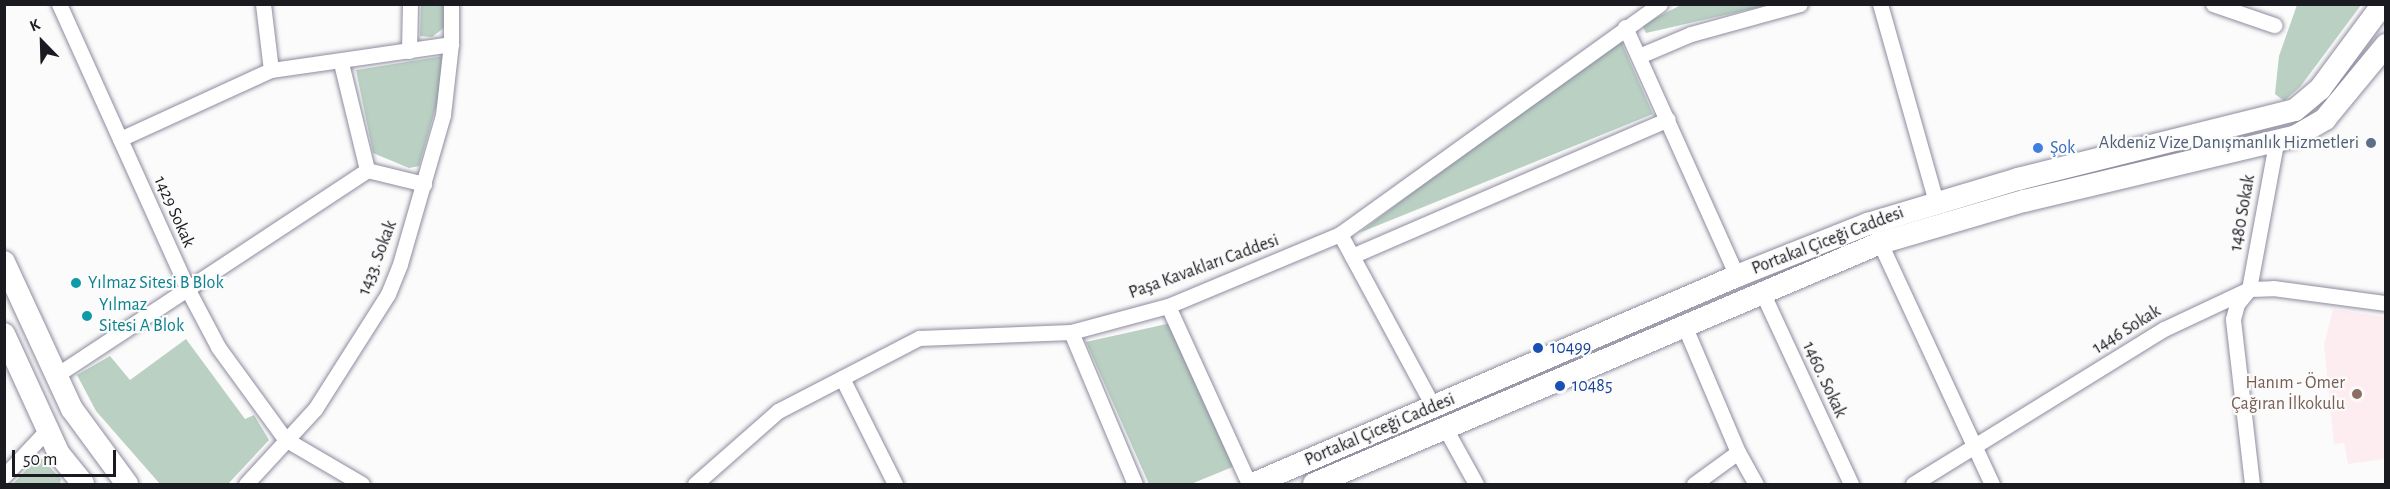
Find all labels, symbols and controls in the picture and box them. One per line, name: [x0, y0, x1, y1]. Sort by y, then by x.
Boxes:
north arrow: [12, 12, 72, 72]
text: K: [28, 16, 42, 35]
place label: Akdeniz Vize Danışmanlık Hizmetleri: [2099, 132, 2359, 154]
marker: Akdeniz Vize Danışmanlık Hizmetleri: [2364, 136, 2378, 150]
place label: Şok: [2050, 137, 2075, 159]
marker: Şok: [2031, 141, 2045, 155]
street label: 1429 Sokak: [149, 173, 199, 251]
street label: 1480 Sokak: [2226, 173, 2260, 253]
street label: Portakal Çiceği Caddesi: [1749, 202, 1907, 280]
street label: 1433. Sokak: [354, 218, 402, 298]
street label: Paşa Kavakları Caddesi: [1126, 230, 1282, 304]
place label: Yılmaz Sitesi B Blok: [88, 272, 224, 294]
marker: Yılmaz Sitesi B Blok: [69, 276, 83, 290]
place label: Yılmaz Sitesi A Blok: [99, 295, 184, 338]
street label: 1446 Sokak: [2089, 301, 2165, 359]
marker: Yılmaz Sitesi A Blok: [80, 309, 94, 323]
place label: 10499: [1550, 337, 1591, 359]
street label: 1460. Sokak: [1797, 339, 1851, 421]
marker: 10499: [1531, 341, 1545, 355]
place label: Hanım - Ömer Çağıran İlkokulu: [2231, 373, 2345, 416]
place label: 10485: [1572, 375, 1612, 397]
marker: 10485: [1553, 379, 1567, 393]
marker: Hanım - Ömer Çağıran İlkokulu: [2350, 387, 2364, 401]
street label: Portakal Çiceği Caddesi: [1302, 389, 1458, 471]
scale bar: [15, 438, 118, 476]
text: 50 m: [23, 451, 57, 469]

